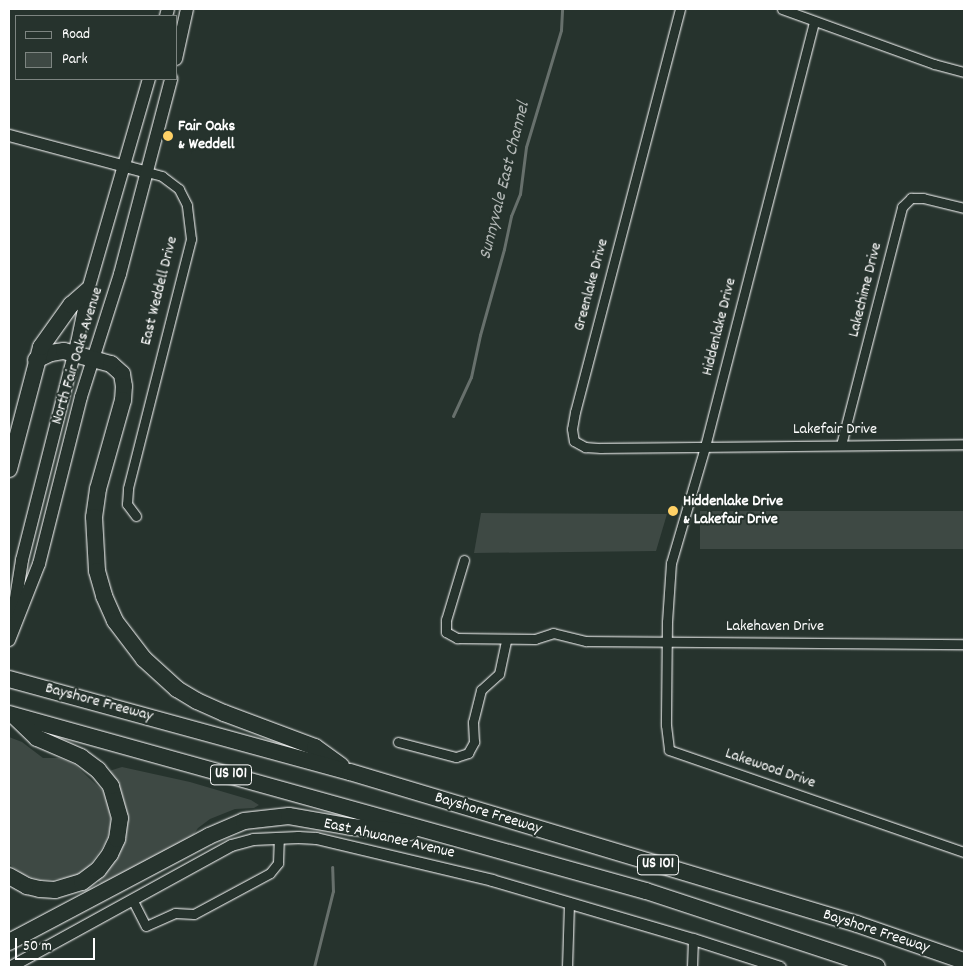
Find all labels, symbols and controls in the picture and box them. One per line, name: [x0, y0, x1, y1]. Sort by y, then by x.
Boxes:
legend: [15, 15, 178, 80]
text: Road: [62, 24, 90, 46]
text: Park: [62, 49, 88, 71]
water label: Sunnyvale East Channel: [476, 100, 536, 262]
place label: Fair Oaks & Weddell: [178, 117, 235, 155]
marker: Fair Oaks & Weddell: [162, 130, 174, 142]
street label: East Weddell Drive: [137, 235, 183, 347]
street label: Greenlake Drive: [570, 237, 614, 333]
street label: Lakechime Drive: [845, 241, 887, 339]
street label: Hiddenlake Drive: [699, 276, 741, 378]
street label: North Fair Oaks Avenue: [48, 285, 108, 427]
street label: Lakefair Drive: [793, 420, 877, 440]
place label: Hiddenlake Drive & Lakefair Drive: [683, 492, 783, 530]
marker: Hiddenlake Drive & Lakefair Drive: [667, 505, 679, 517]
street label: Lakehaven Drive: [726, 617, 824, 637]
street label: Bayshore Freeway: [43, 679, 155, 727]
street label: Lakewood Drive: [722, 745, 818, 793]
road number: US 101: [210, 762, 252, 788]
street label: Bayshore Freeway: [432, 789, 544, 839]
street label: East Ahwanee Avenue: [322, 815, 456, 863]
road number: US 101: [637, 852, 679, 878]
street label: Bayshore Freeway: [820, 906, 932, 958]
scale bar: [18, 928, 98, 960]
text: 50 m: [23, 936, 52, 958]

